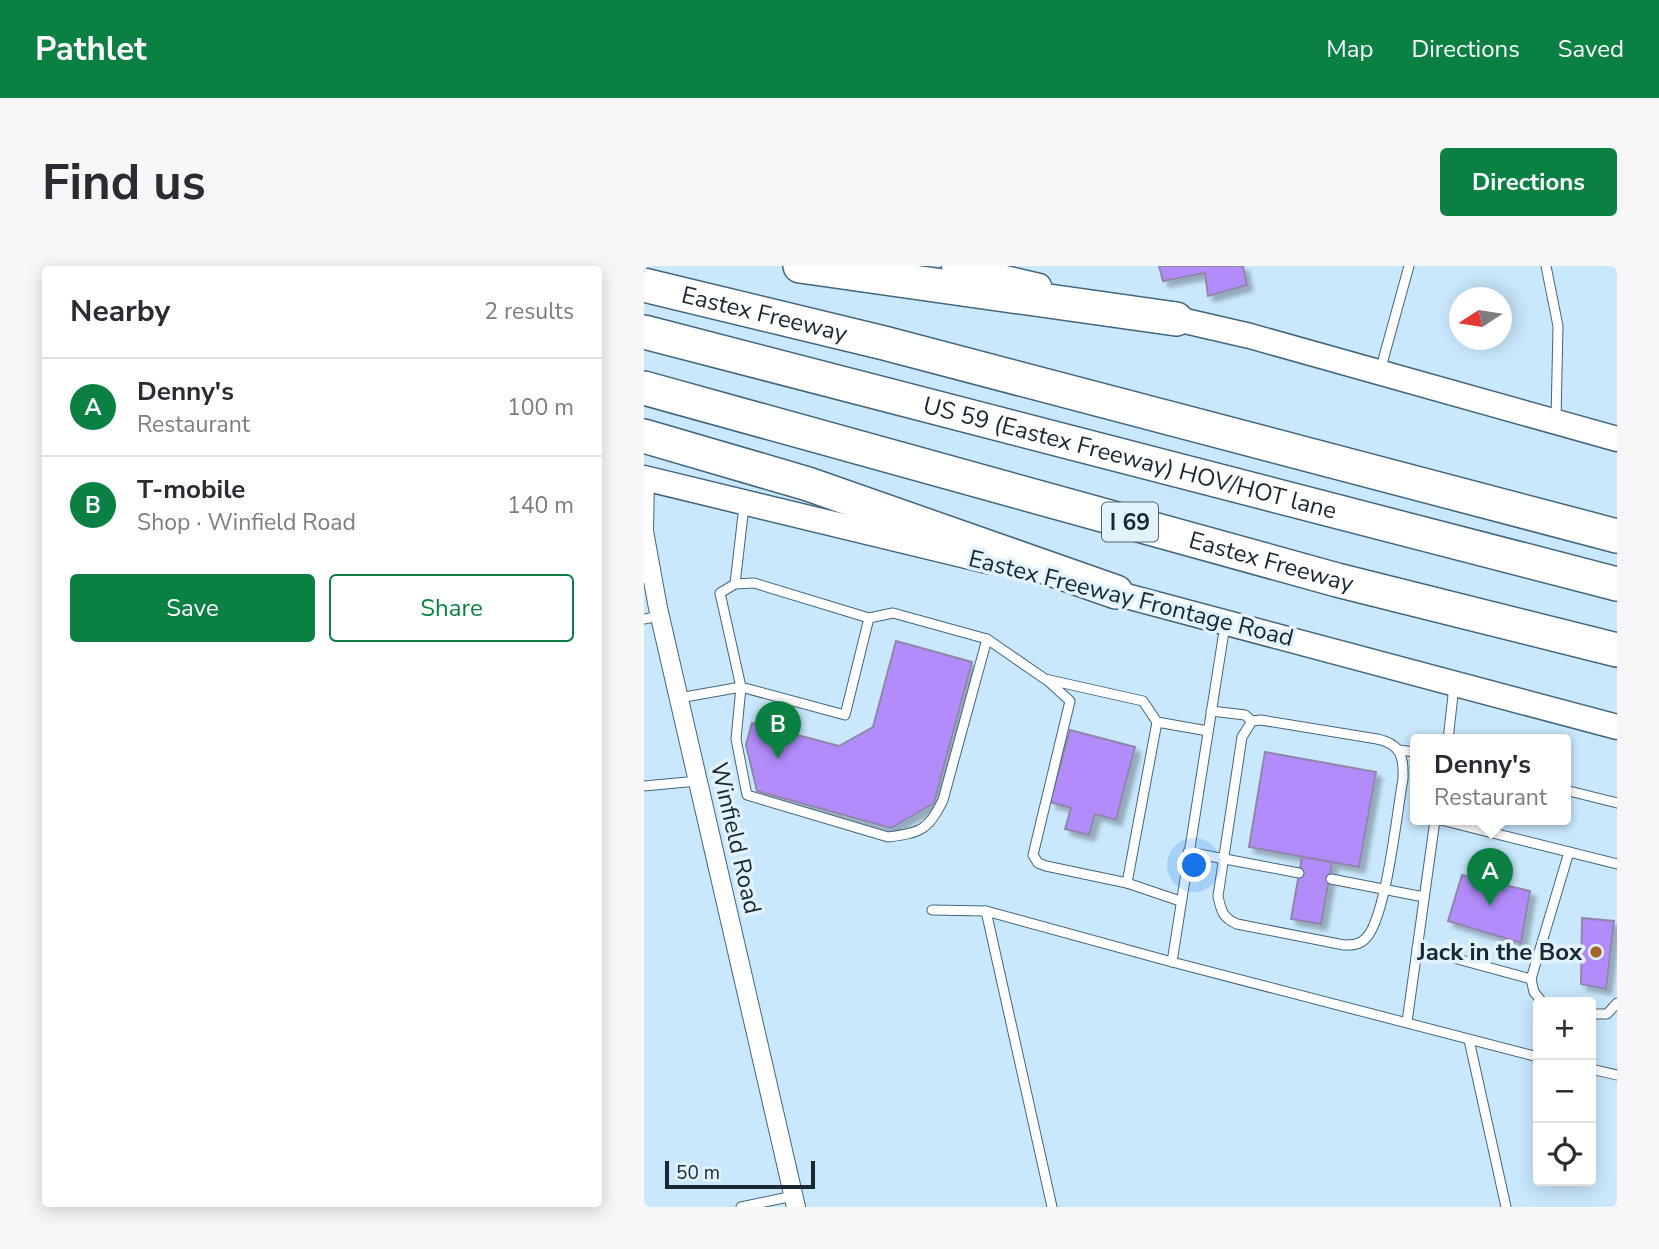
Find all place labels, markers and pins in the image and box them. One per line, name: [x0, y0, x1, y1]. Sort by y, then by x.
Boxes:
pin: B: [755, 701, 801, 759]
pin: A: [1467, 848, 1513, 906]
place label: Jack in the Box: [1416, 936, 1583, 968]
marker: Jack in the Box: [1588, 944, 1604, 960]

